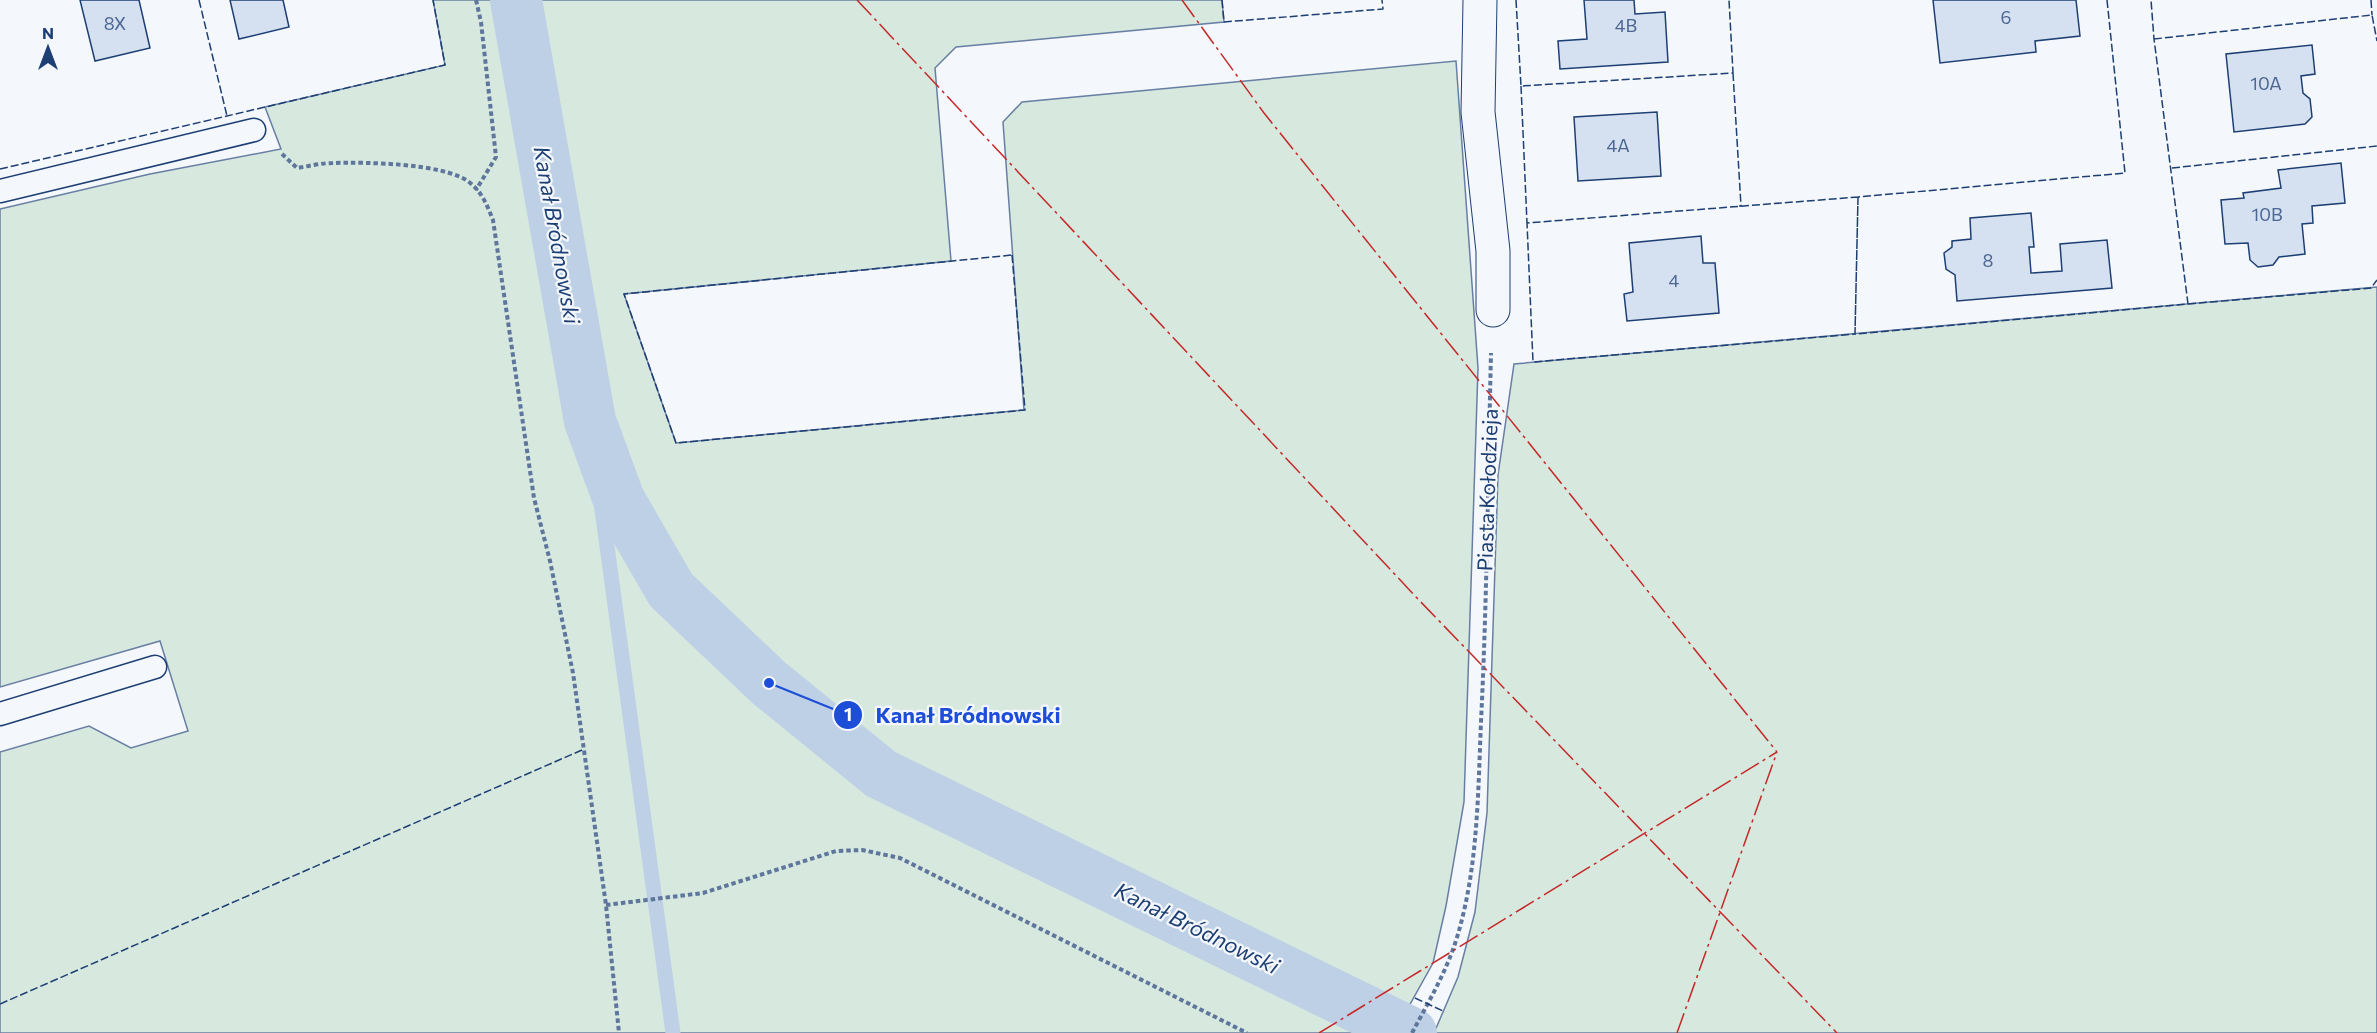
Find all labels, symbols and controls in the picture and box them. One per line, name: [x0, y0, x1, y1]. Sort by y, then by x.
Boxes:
house number: 6: [2001, 6, 2011, 28]
house number: 8X: [104, 12, 126, 34]
house number: 4B: [1615, 14, 1637, 36]
north arrow: [18, 18, 78, 78]
text: N: [42, 23, 54, 42]
house number: 10A: [2250, 72, 2282, 94]
house number: 4A: [1606, 134, 1630, 156]
water label: Kanał Bródnowski: [529, 144, 587, 327]
house number: 10B: [2251, 203, 2283, 225]
house number: 8: [1983, 249, 1994, 271]
house number: 4: [1669, 269, 1680, 291]
street label: Piasta Kołodzieja: [1471, 408, 1502, 572]
callout: Kanał Bródnowski: [833, 695, 1072, 735]
text: Kanał Bródnowski: [875, 701, 1061, 728]
text: 1: [844, 703, 852, 725]
water label: Kanał Bródnowski: [1110, 876, 1285, 980]

